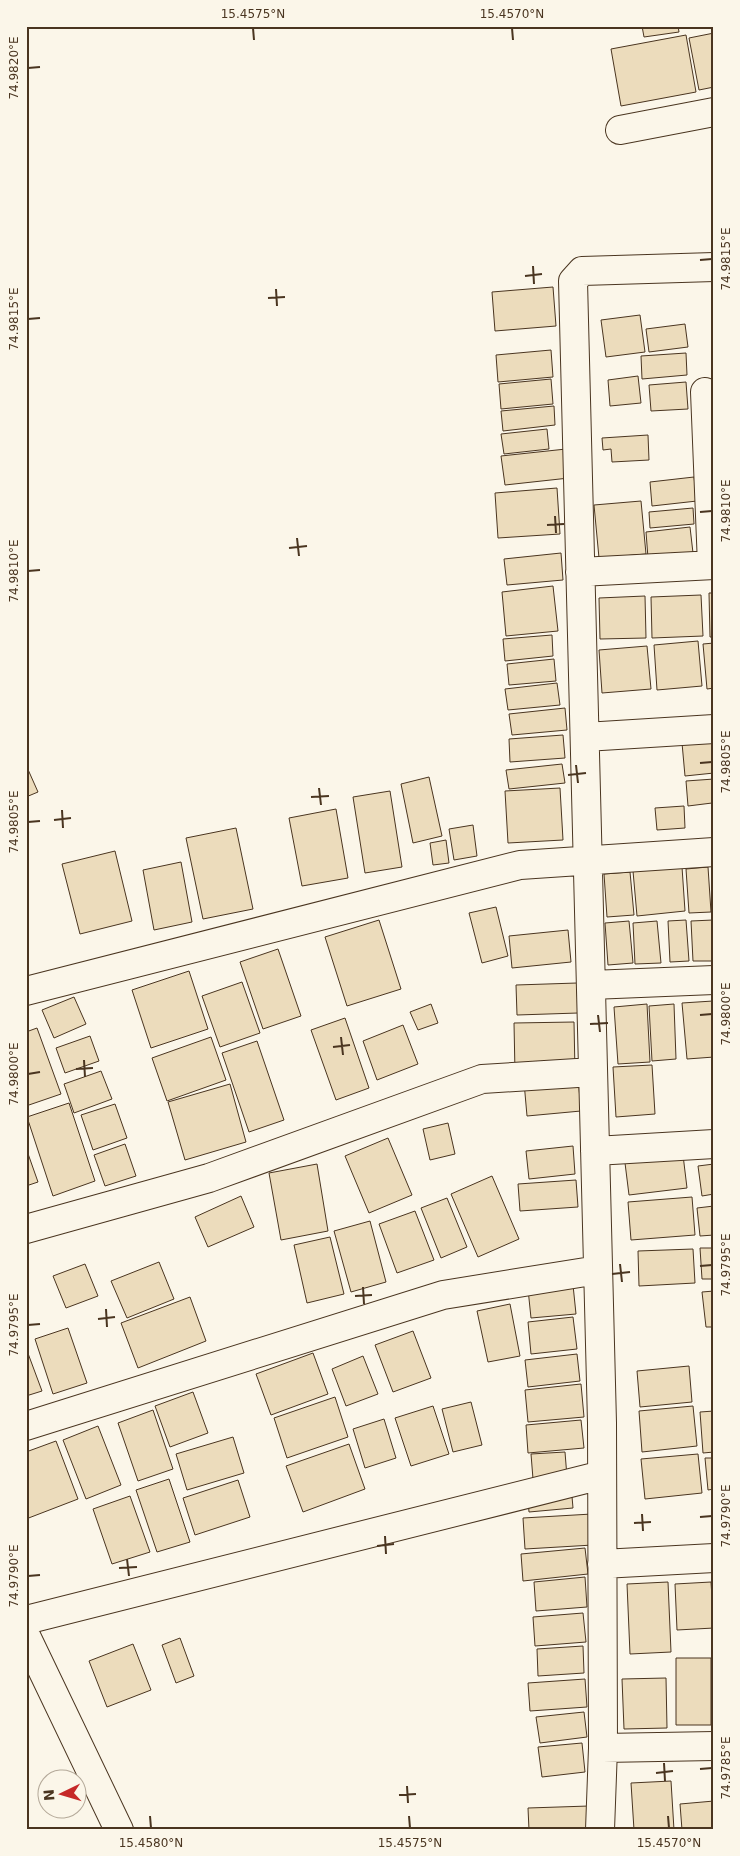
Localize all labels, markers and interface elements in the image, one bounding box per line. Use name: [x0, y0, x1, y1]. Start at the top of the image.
text: 15.4575°N: [221, 7, 285, 21]
text: 15.4570°N: [480, 7, 544, 21]
text: 74.9820°E: [7, 36, 21, 100]
text: 74.9815°E: [719, 227, 733, 291]
text: 74.9815°E: [7, 287, 21, 351]
text: 74.9810°E: [719, 479, 733, 543]
text: 74.9810°E: [7, 539, 21, 603]
text: 74.9805°E: [719, 730, 733, 794]
text: 74.9805°E: [7, 790, 21, 854]
text: 74.9800°E: [719, 982, 733, 1046]
text: 74.9800°E: [7, 1042, 21, 1106]
text: 74.9795°E: [719, 1233, 733, 1297]
text: 74.9795°E: [7, 1293, 21, 1357]
text: 74.9790°E: [719, 1484, 733, 1548]
text: 74.9790°E: [7, 1544, 21, 1608]
text: 74.9785°E: [719, 1736, 733, 1800]
north arrow: [38, 1768, 88, 1818]
text: N: [41, 1789, 58, 1802]
text: 15.4580°N: [119, 1836, 183, 1850]
text: 15.4575°N: [378, 1836, 442, 1850]
text: 15.4570°N: [637, 1836, 701, 1850]

